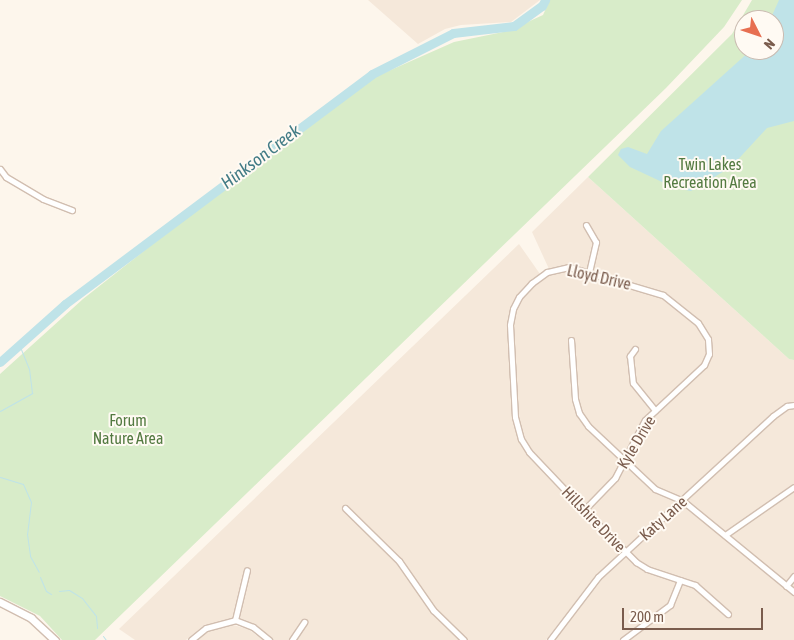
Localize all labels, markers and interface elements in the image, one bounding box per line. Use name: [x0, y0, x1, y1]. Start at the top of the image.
north arrow: [734, 10, 784, 60]
text: N: [761, 36, 778, 53]
water label: Hinkson Creek: [217, 120, 305, 194]
park label: Twin Lakes Recreation Area: [663, 154, 757, 192]
street label: Lloyd Drive: [565, 260, 633, 294]
park label: Forum Nature Area: [93, 410, 163, 448]
street label: Kyle Drive: [613, 412, 659, 472]
street label: Hillshire Drive: [558, 482, 630, 556]
street label: Katy Lane: [635, 492, 691, 544]
scale bar: [624, 598, 765, 630]
text: 200 m: [630, 608, 664, 625]

